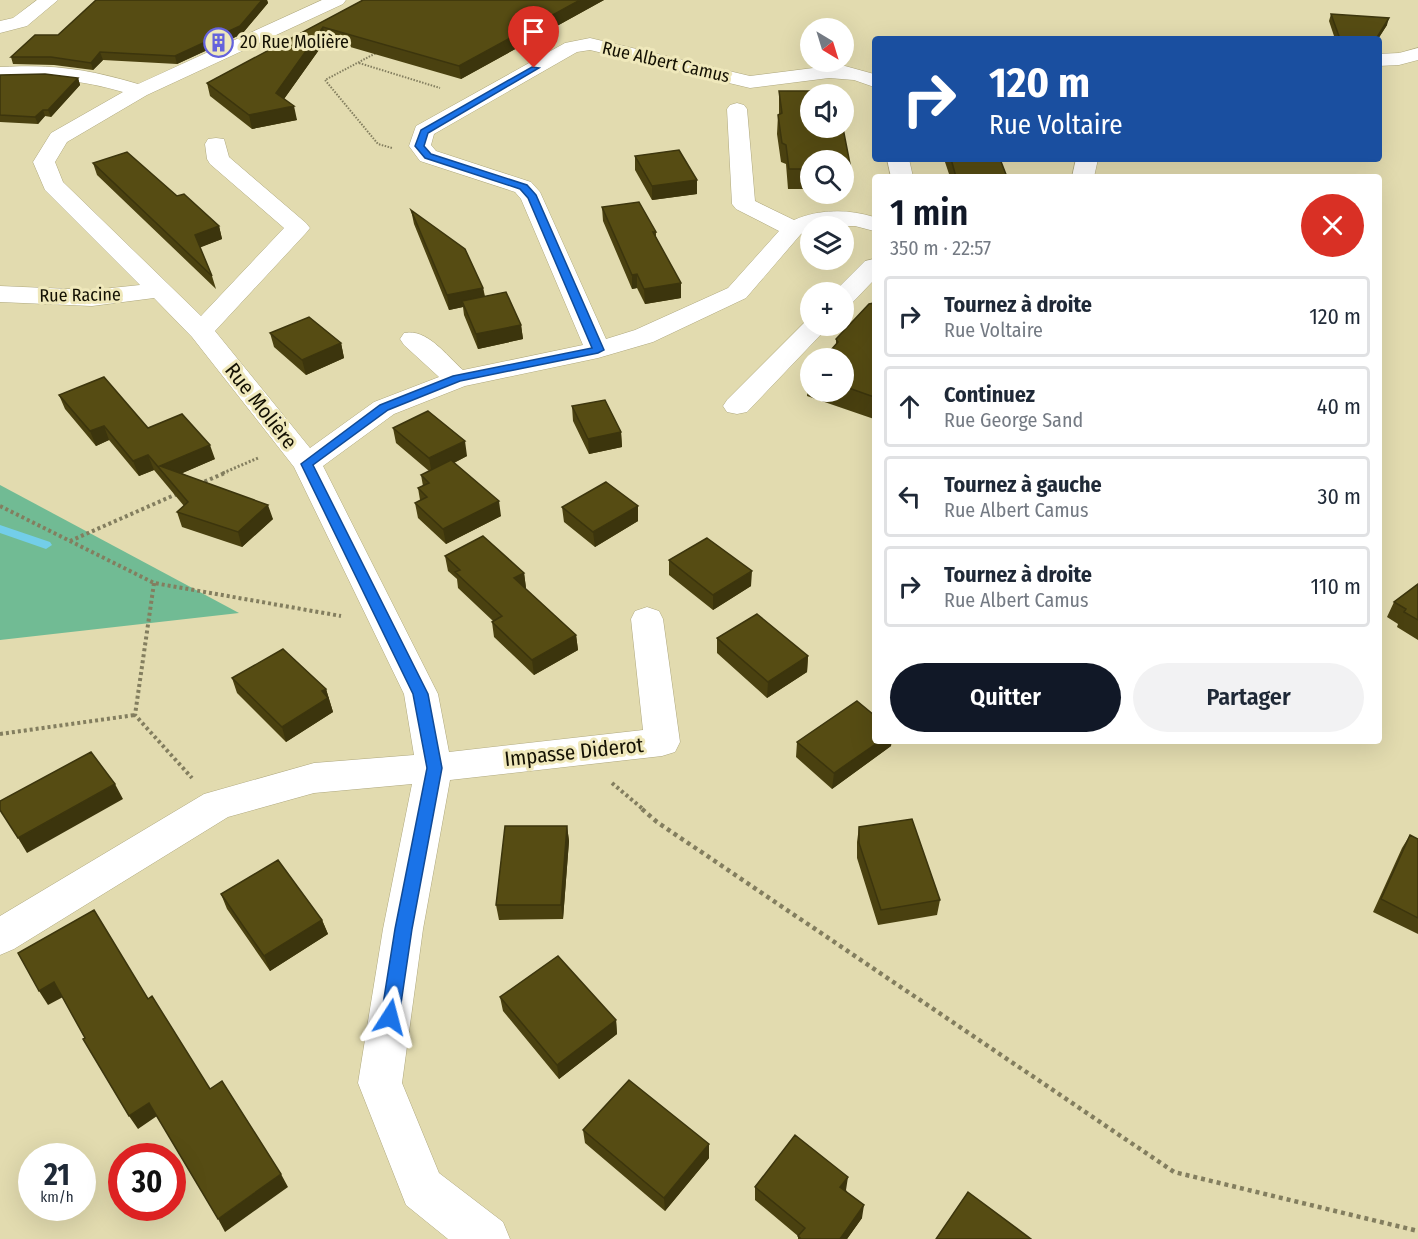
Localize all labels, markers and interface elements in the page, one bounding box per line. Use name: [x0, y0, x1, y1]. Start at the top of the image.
pin: [508, 6, 559, 68]
icon: arrive: [517, 15, 550, 48]
north arrow: [800, 18, 854, 72]
map controls: [800, 18, 854, 402]
building icon: 20 Rue Molière: [203, 26, 235, 58]
place label: 20 Rue Molière: [240, 31, 349, 53]
street label: Rue Albert Camus: [600, 37, 732, 87]
text: 120 m: [989, 58, 1090, 108]
icon: right: [890, 60, 968, 138]
button: sound: [800, 84, 854, 138]
text: Rue Voltaire: [989, 109, 1123, 141]
button: search: [800, 150, 854, 204]
text: 1 min: [890, 191, 968, 235]
button: close: [1301, 194, 1364, 257]
button: layers: [800, 216, 854, 270]
text: 350 m · 22:57: [890, 236, 991, 260]
button: +: [800, 282, 854, 336]
street label: Rue Racine: [39, 283, 121, 307]
text: Tournez à droite: [944, 291, 1092, 318]
icon: right: [893, 300, 926, 333]
text: 120 m: [1309, 303, 1361, 330]
text: Rue Voltaire: [944, 318, 1043, 342]
button: −: [800, 348, 854, 402]
street label: Rue Molière: [219, 358, 303, 454]
text: Continuez: [944, 381, 1035, 408]
icon: ahead: [893, 390, 926, 423]
text: 40 m: [1317, 393, 1361, 420]
text: Rue George Sand: [944, 408, 1083, 432]
text: Tournez à gauche: [944, 471, 1102, 498]
icon: left: [893, 480, 926, 513]
text: 30 m: [1318, 483, 1361, 510]
text: Rue Albert Camus: [944, 498, 1089, 522]
text: Tournez à droite: [944, 561, 1092, 588]
icon: right: [893, 570, 926, 603]
text: 110 m: [1311, 573, 1361, 600]
text: Rue Albert Camus: [944, 588, 1089, 612]
button: Quitter: [890, 663, 1121, 732]
button: Partager: [1133, 663, 1364, 732]
street label: Impasse Diderot: [503, 732, 645, 772]
position arrow: [358, 985, 422, 1049]
speed limit sign: 30: [108, 1143, 186, 1221]
text: 21: [44, 1157, 70, 1193]
text: km/h: [40, 1188, 74, 1206]

